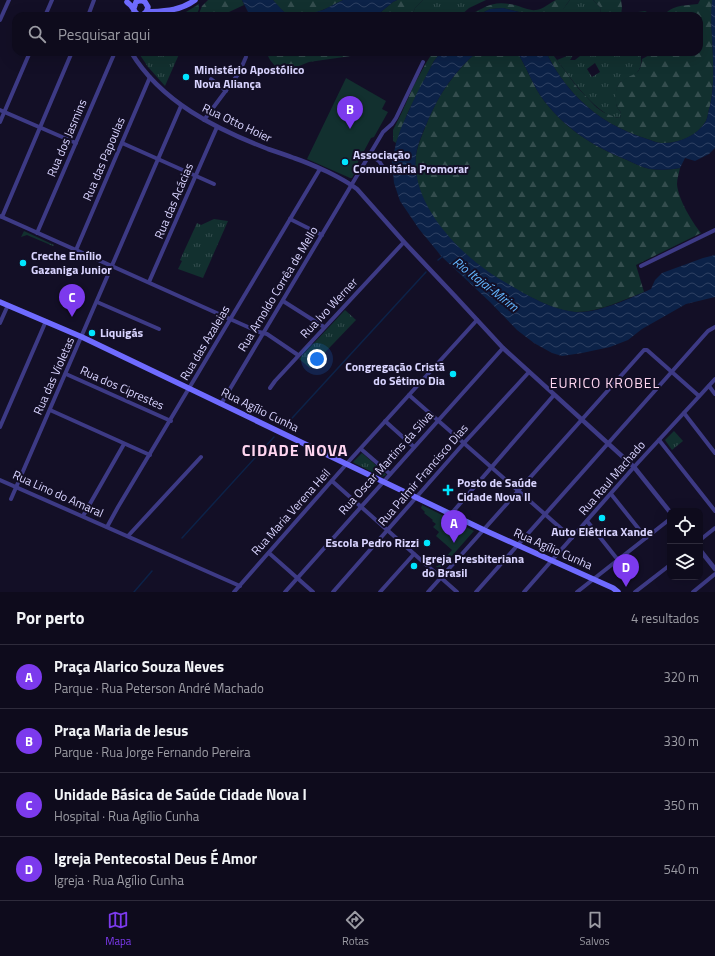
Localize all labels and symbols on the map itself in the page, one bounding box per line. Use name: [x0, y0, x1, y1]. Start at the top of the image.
place label: Ministério Apostólico Nova Aliança: [194, 60, 304, 93]
marker: Ministério Apostólico Nova Aliança: [181, 72, 191, 82]
street label: Rua dos Jasmins: [42, 95, 92, 180]
pin: B: [337, 96, 363, 129]
street label: Rua Otto Hoier: [199, 98, 275, 147]
street label: Rua das Papoulas: [77, 114, 130, 204]
place label: Associação Comunitária Promorar: [353, 145, 469, 178]
marker: Associação Comunitária Promorar: [340, 157, 350, 167]
street label: Rua das Acácias: [149, 160, 198, 242]
street label: Rua Arnoldo Corrêa de Mello: [233, 222, 323, 355]
place label: Creche Emílio Gazaniga Junior: [31, 246, 112, 279]
water label: Rio Itajaí-Mirim: [449, 252, 524, 317]
marker: Creche Emílio Gazaniga Junior: [18, 258, 28, 268]
street label: Rua Ivo Werner: [295, 273, 362, 342]
pin: C: [59, 284, 85, 317]
street label: Rua das Azaleias: [175, 301, 235, 384]
place label: Liquigás: [100, 323, 144, 342]
marker: Liquigás: [87, 328, 97, 338]
street label: Rua das Violetas: [28, 333, 79, 418]
your location: [307, 349, 327, 369]
place label: Congregação Cristã do Sétimo Dia: [345, 357, 445, 390]
street label: Rua dos Ciprestes: [77, 361, 168, 415]
marker: Congregação Cristã do Sétimo Dia: [448, 369, 458, 379]
district label: EURICO KROBEL: [550, 372, 660, 393]
street label: Rua Agílio Cunha: [218, 383, 302, 437]
street label: Rua Oscar Martins da Silva: [334, 406, 438, 519]
street label: Rua Palmir Francisco Dias: [373, 419, 473, 530]
street label: Rua Raul Machado: [574, 436, 650, 519]
district label: CIDADE NOVA: [242, 438, 348, 462]
street label: Rua Maria Verena Heil: [246, 464, 335, 559]
street label: Rua Lino do Amaral: [10, 465, 107, 522]
place label: Posto de Saúde Cidade Nova II: [457, 473, 537, 506]
marker: Posto de Saúde Cidade Nova II: [442, 484, 454, 496]
pin: A: [441, 510, 467, 543]
marker: Auto Elétrica Xande: [597, 513, 607, 523]
place label: Auto Elétrica Xande: [551, 522, 653, 541]
street label: Rua Agílio Cunha: [511, 523, 596, 574]
place label: Escola Pedro Rizzi: [325, 533, 419, 552]
marker: Escola Pedro Rizzi: [422, 538, 432, 548]
place label: Igreja Presbiteriana do Brasil: [422, 549, 524, 582]
pin: D: [613, 554, 639, 587]
marker: Igreja Presbiteriana do Brasil: [409, 561, 419, 571]

